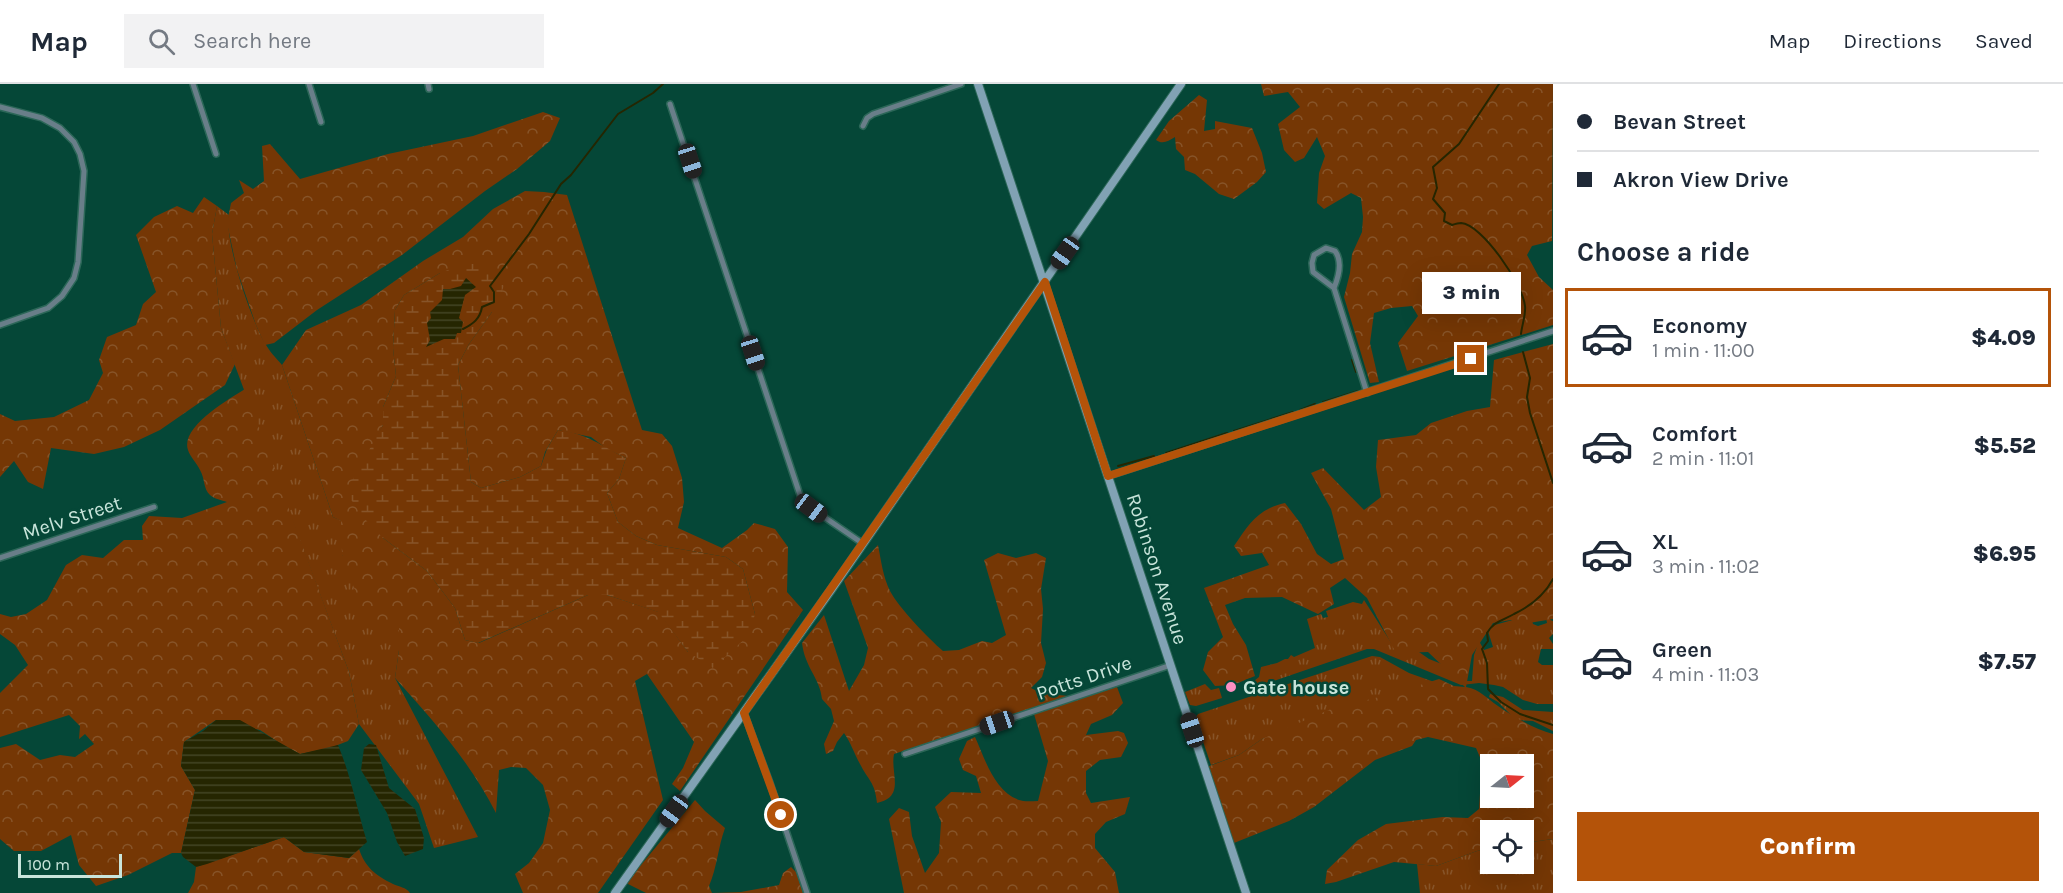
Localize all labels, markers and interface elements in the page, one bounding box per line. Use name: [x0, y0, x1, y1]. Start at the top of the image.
search box: [124, 14, 544, 68]
text: Map: [30, 25, 88, 58]
icon: search: [145, 25, 178, 58]
text: Search here: [193, 28, 311, 54]
text: Map: [1769, 29, 1810, 53]
text: Directions: [1843, 29, 1942, 53]
text: Saved: [1975, 29, 2033, 53]
text: Bevan Street: [1613, 109, 1746, 135]
car: [676, 141, 704, 181]
text: Akron View Drive: [1613, 167, 1789, 193]
car: [1047, 233, 1083, 273]
text: Choose a ride: [1577, 236, 1750, 268]
callout: 3 min: [1422, 272, 1520, 314]
text: 3 min: [1443, 281, 1500, 304]
icon: car: [1580, 311, 1634, 365]
text: Economy: [1652, 313, 1747, 339]
text: $4.09: [1971, 325, 2036, 351]
car: [739, 333, 767, 373]
text: 1 min · 11:00: [1652, 339, 1755, 362]
route end: [1457, 345, 1484, 372]
icon: car: [1580, 419, 1634, 473]
text: Comfort: [1652, 421, 1737, 447]
text: $5.52: [1974, 433, 2036, 459]
text: 2 min · 11:01: [1652, 447, 1754, 470]
car: [791, 490, 831, 526]
street label: Melv Street: [20, 491, 125, 545]
street label: Robinson Avenue: [1122, 491, 1192, 647]
icon: car: [1580, 527, 1634, 581]
text: XL: [1652, 529, 1678, 555]
text: $6.95: [1972, 541, 2036, 567]
text: 3 min · 11:02: [1652, 555, 1760, 578]
icon: car: [1580, 635, 1634, 689]
text: Green: [1652, 637, 1713, 663]
text: $7.57: [1978, 649, 2036, 675]
street label: Potts Drive: [1033, 651, 1135, 705]
text: 4 min · 11:03: [1652, 663, 1759, 686]
place label: Gate house: [1243, 676, 1349, 699]
marker: Gate house: [1224, 680, 1238, 694]
car: [977, 709, 1017, 737]
car: [1178, 710, 1206, 750]
north arrow: [1480, 754, 1534, 808]
map controls: [1480, 754, 1534, 874]
car: [656, 791, 692, 831]
route start: [767, 801, 794, 828]
button: Confirm: [1577, 812, 2039, 881]
button: locate: [1480, 820, 1534, 874]
scale bar: [18, 851, 122, 878]
text: 100 m: [27, 855, 70, 874]

